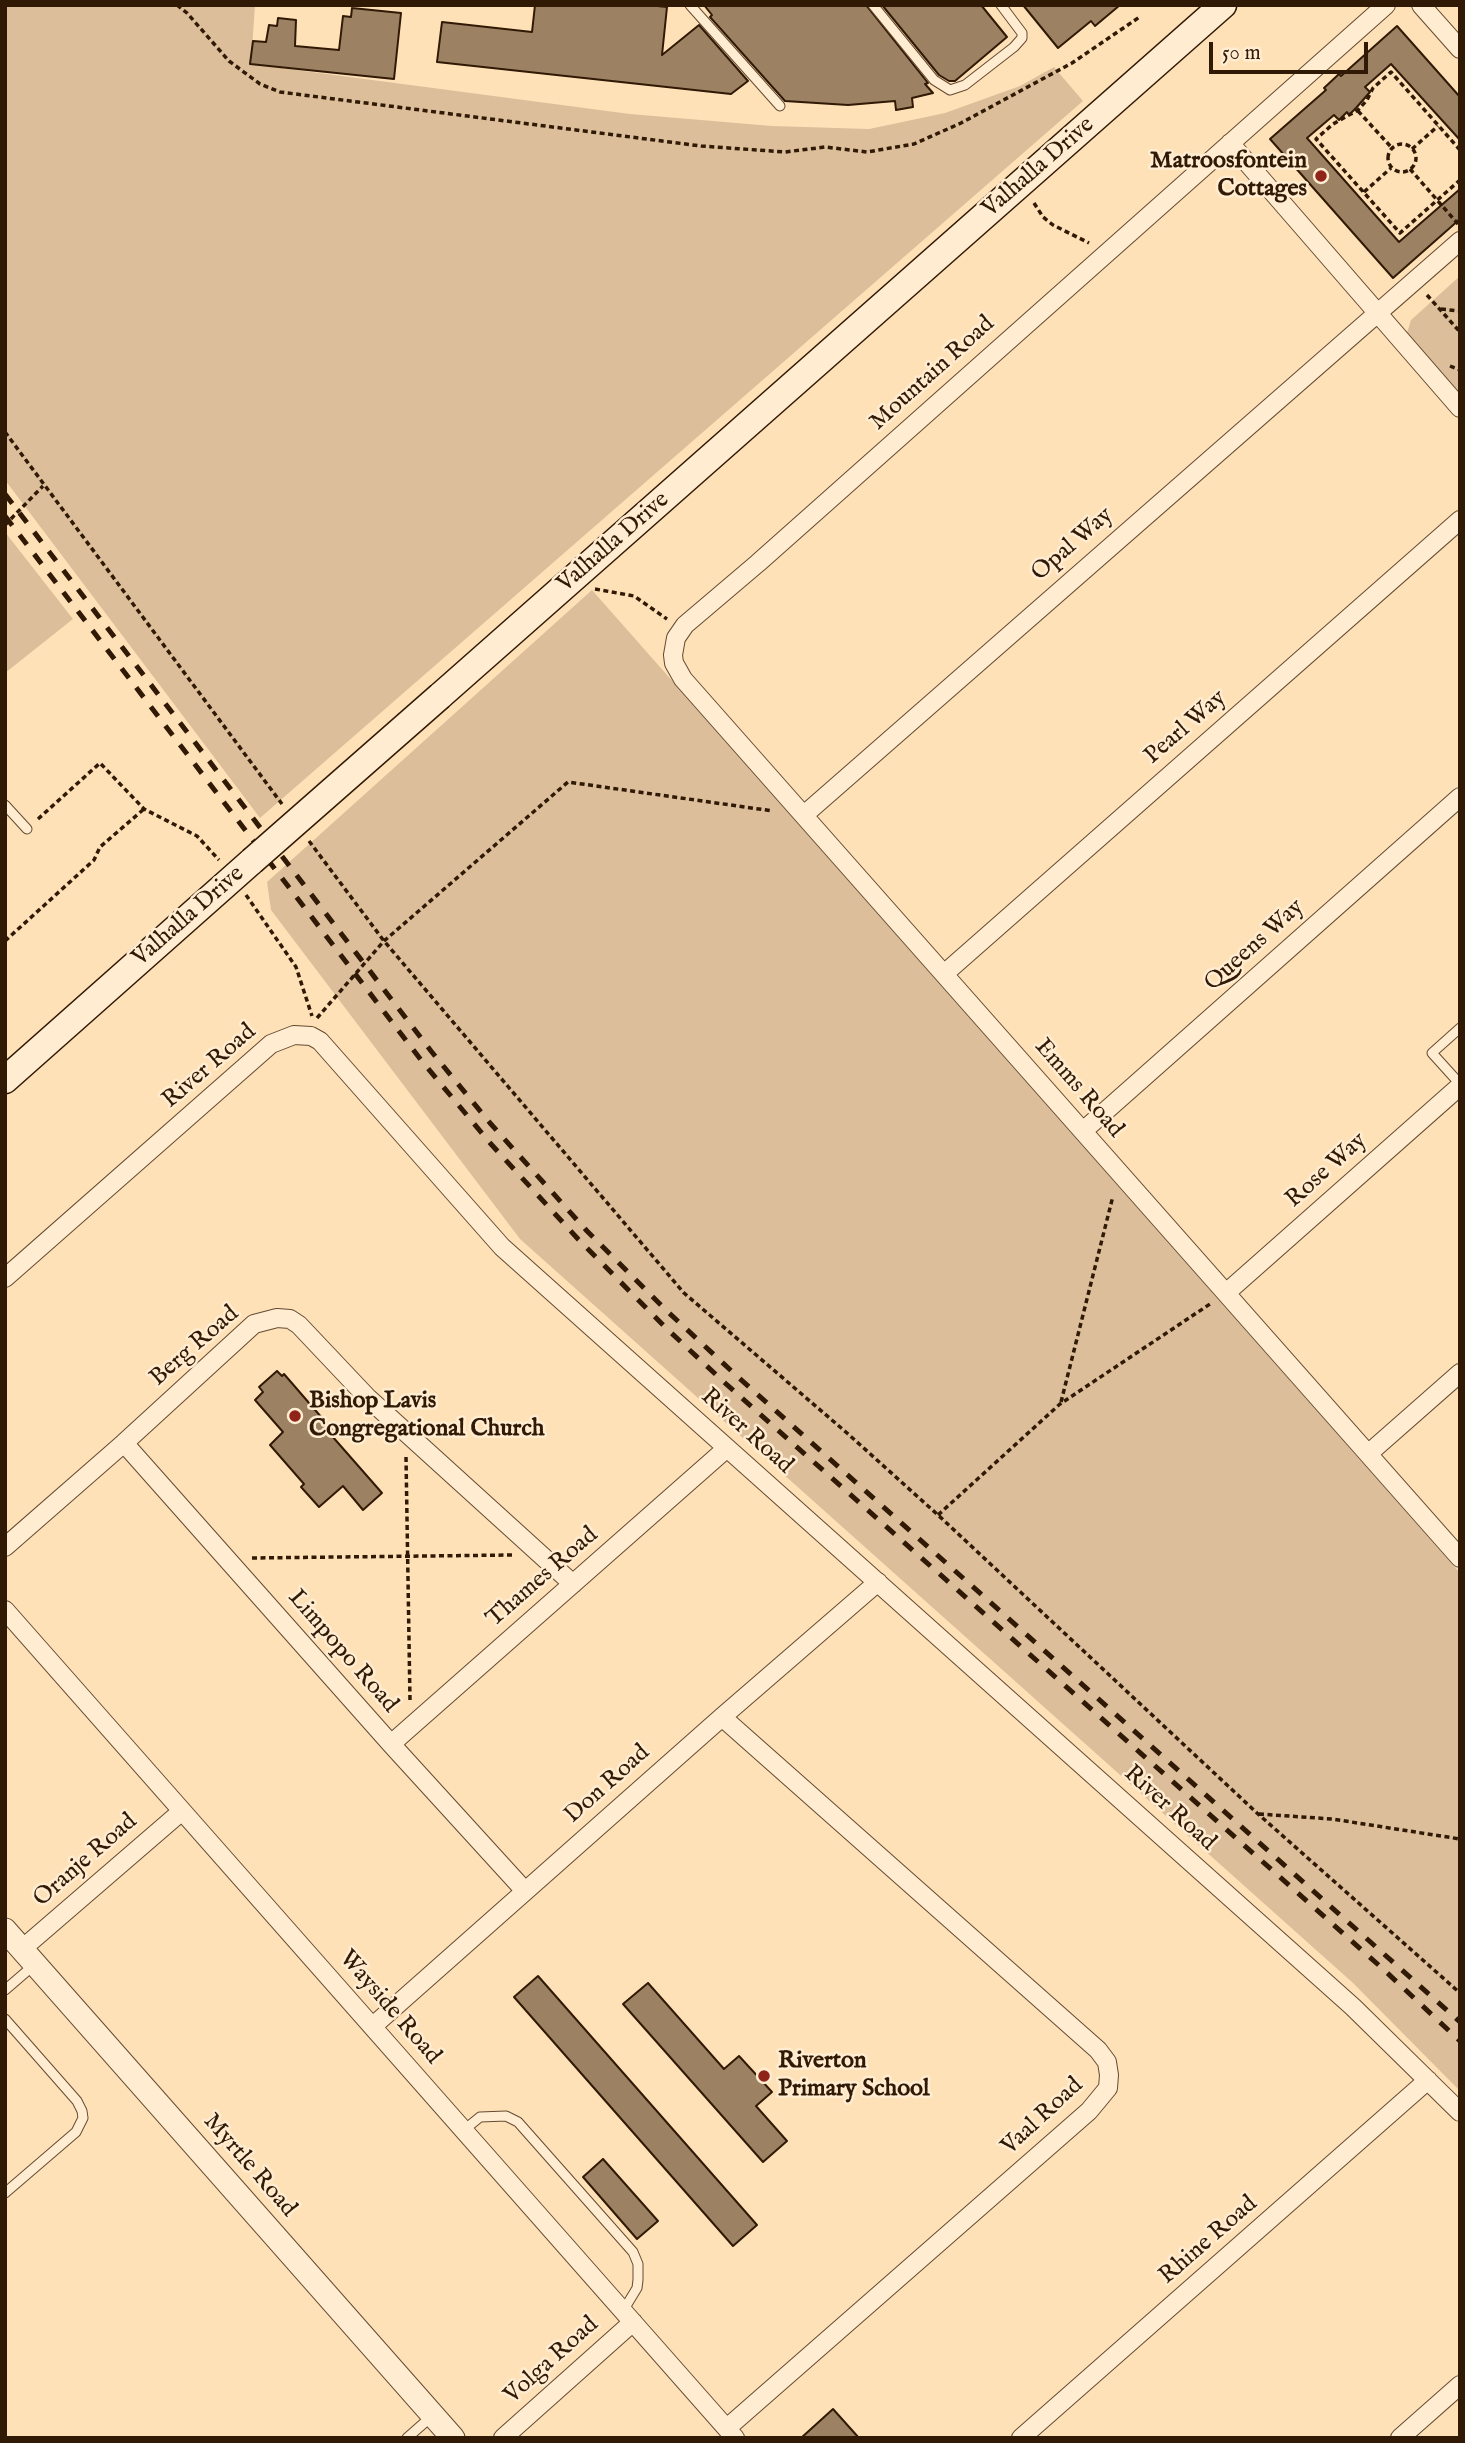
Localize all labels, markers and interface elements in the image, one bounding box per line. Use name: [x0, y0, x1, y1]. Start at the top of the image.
scale bar: [1213, 28, 1372, 72]
text: 50 m: [1222, 40, 1261, 67]
street label: Valhalla Drive: [977, 112, 1101, 224]
place label: Matroosfontein Cottages: [1150, 148, 1307, 204]
marker: Matroosfontein Cottages: [1313, 168, 1329, 184]
street label: Mountain Road: [865, 311, 1001, 437]
street label: Valhalla Drive: [552, 487, 676, 599]
street label: Opal Way: [1026, 502, 1120, 588]
street label: Pearl Way: [1139, 685, 1233, 771]
street label: Valhalla Drive: [127, 861, 251, 973]
street label: Queens Way: [1199, 894, 1311, 998]
street label: River Road: [157, 1019, 263, 1115]
street label: Emms Road: [1027, 1034, 1129, 1144]
street label: Rose Way: [1281, 1127, 1373, 1215]
street label: Berg Road: [145, 1301, 245, 1393]
street label: River Road: [694, 1383, 798, 1481]
place label: Bishop Lavis Congregational Church: [309, 1388, 544, 1444]
marker: Bishop Lavis Congregational Church: [287, 1408, 303, 1424]
street label: Thames Road: [481, 1522, 605, 1634]
street label: Limpopo Road: [281, 1585, 403, 1719]
street label: Don Road: [560, 1739, 656, 1831]
street label: River Road: [1117, 1760, 1221, 1858]
street label: Oranje Road: [28, 1808, 144, 1914]
street label: Wayside Road: [332, 1945, 446, 2071]
place label: Riverton Primary School: [778, 2048, 930, 2104]
marker: Riverton Primary School: [756, 2068, 772, 2084]
street label: Vaal Road: [996, 2072, 1090, 2162]
street label: Myrtle Road: [196, 2108, 302, 2224]
street label: Rhine Road: [1154, 2191, 1264, 2291]
street label: Volga Road: [499, 2311, 605, 2411]

